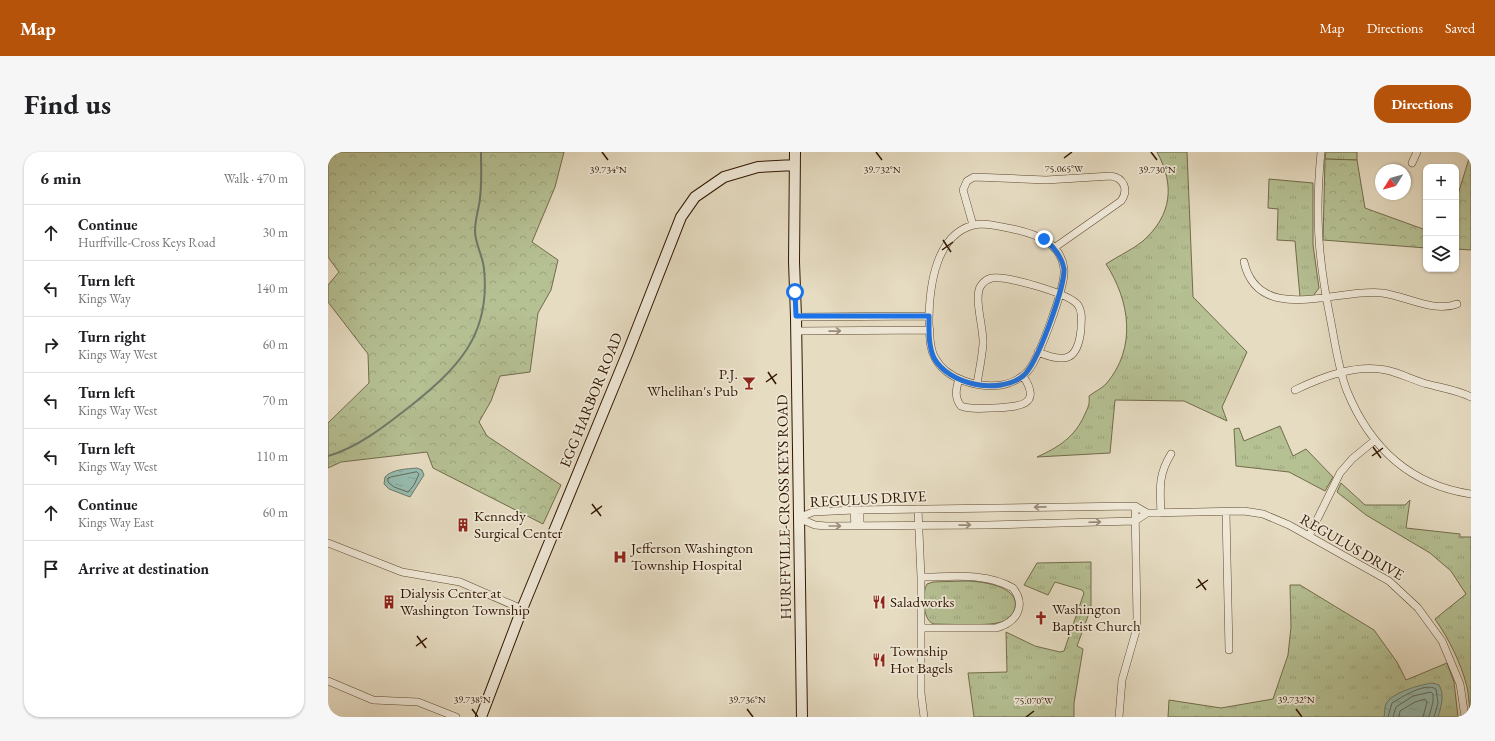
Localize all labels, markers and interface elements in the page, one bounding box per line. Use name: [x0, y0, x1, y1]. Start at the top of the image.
text: Map: [20, 16, 56, 41]
text: Map: [1319, 19, 1345, 37]
text: Directions: [1367, 19, 1423, 37]
text: Saved: [1445, 19, 1475, 37]
button: Directions: [1374, 85, 1471, 123]
text: Find us: [24, 86, 111, 122]
text: 75.065°W: [1045, 162, 1084, 175]
text: 39.734°N: [589, 163, 627, 176]
text: 39.732°N: [863, 163, 901, 176]
text: 39.730°N: [1138, 163, 1176, 176]
north arrow: [1375, 164, 1411, 200]
map controls: [1423, 164, 1459, 272]
button: +: [1423, 164, 1459, 200]
text: 6 min: [40, 167, 81, 189]
text: Walk · 470 m: [224, 170, 288, 187]
button: −: [1423, 200, 1459, 236]
text: Continue: [78, 215, 138, 234]
icon: ahead: [40, 222, 62, 244]
text: 30 m: [263, 224, 288, 241]
route end: [1035, 230, 1053, 248]
text: Hurffville-Cross Keys Road: [78, 234, 216, 251]
button: layers: [1423, 236, 1459, 272]
text: Turn left: [78, 271, 135, 290]
icon: left: [40, 278, 62, 300]
text: 140 m: [257, 280, 288, 297]
route start: [786, 283, 804, 301]
text: Kings Way: [78, 290, 131, 307]
text: Turn right: [78, 327, 146, 346]
one-way arrow: [828, 327, 841, 335]
street label: EGG HARBOR ROAD: [555, 330, 626, 470]
icon: right: [40, 334, 62, 356]
text: 60 m: [263, 336, 288, 353]
text: Kings Way West: [78, 346, 157, 363]
place label: P.J. Whelihan's Pub: [647, 364, 738, 400]
bar icon: P.J. Whelihan's Pub: [741, 375, 757, 391]
text: Turn left: [78, 383, 135, 402]
icon: left: [40, 390, 62, 412]
text: 70 m: [263, 392, 288, 409]
street label: HURFFVILLE-CROSS KEYS ROAD: [772, 394, 795, 620]
text: Kings Way West: [78, 402, 157, 419]
text: Turn left: [78, 439, 135, 458]
icon: left: [40, 446, 62, 468]
text: 110 m: [257, 448, 288, 465]
text: Kings Way West: [78, 458, 157, 475]
street label: REGULUS DRIVE: [809, 486, 927, 511]
text: Continue: [78, 495, 138, 514]
icon: ahead: [40, 502, 62, 524]
one-way arrow: [1034, 503, 1047, 511]
text: 60 m: [263, 504, 288, 521]
place label: Kennedy Surgical Center: [474, 506, 563, 542]
street label: REGULUS DRIVE: [1297, 509, 1408, 584]
text: Kings Way East: [78, 514, 154, 531]
building icon: Kennedy Surgical Center: [455, 517, 471, 533]
one-way arrow: [1088, 518, 1101, 526]
one-way arrow: [958, 521, 971, 529]
one-way arrow: [828, 522, 841, 530]
place label: Jefferson Washington Township Hospital: [629, 538, 753, 574]
hospital icon: Jefferson Washington Township Hospital: [612, 549, 628, 565]
icon: arrive: [40, 558, 62, 580]
text: Arrive at destination: [78, 559, 209, 578]
place label: Dialysis Center at Washington Township: [400, 583, 530, 619]
place label: Saladworks: [890, 592, 955, 611]
building icon: Dialysis Center at Washington Township: [381, 594, 397, 610]
restaurant icon: Saladworks: [871, 594, 887, 610]
place label: Washington Baptist Church: [1052, 599, 1141, 635]
church icon: Washington Baptist Church: [1033, 610, 1049, 626]
place label: Township Hot Bagels: [890, 641, 953, 677]
restaurant icon: Township Hot Bagels: [871, 652, 887, 668]
text: 39.738°N: [453, 693, 491, 706]
text: 39.736°N: [728, 693, 766, 706]
text: 39.732°N: [1277, 693, 1315, 706]
text: 75.070°W: [1015, 694, 1054, 707]

